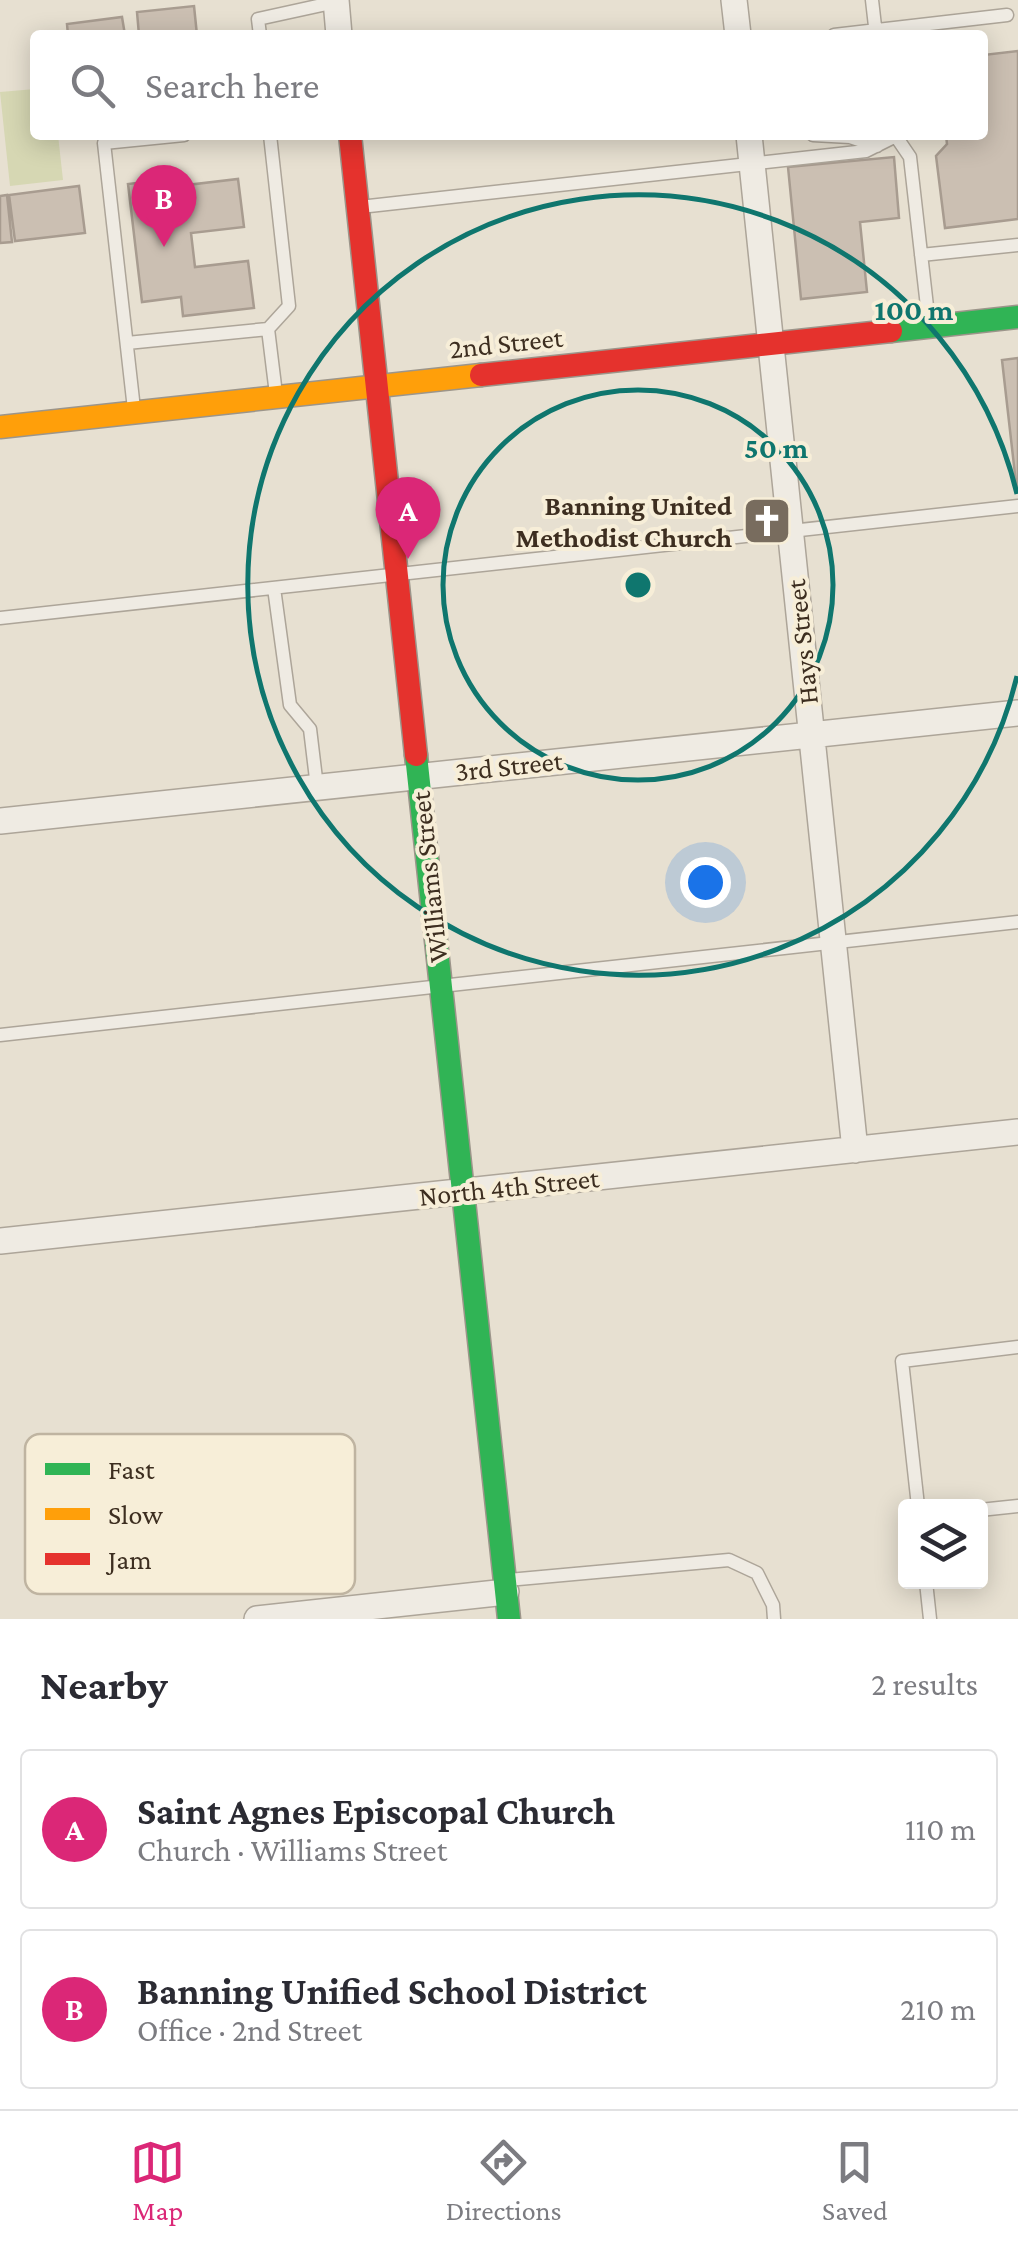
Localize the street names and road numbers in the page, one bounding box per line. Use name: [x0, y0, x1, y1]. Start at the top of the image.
street label: 2nd Street: [448, 322, 565, 364]
street label: Hays Street: [780, 577, 824, 706]
street label: 3rd Street: [454, 745, 565, 787]
street label: Williams Street: [405, 789, 453, 964]
street label: North 4th Street: [417, 1162, 601, 1212]

